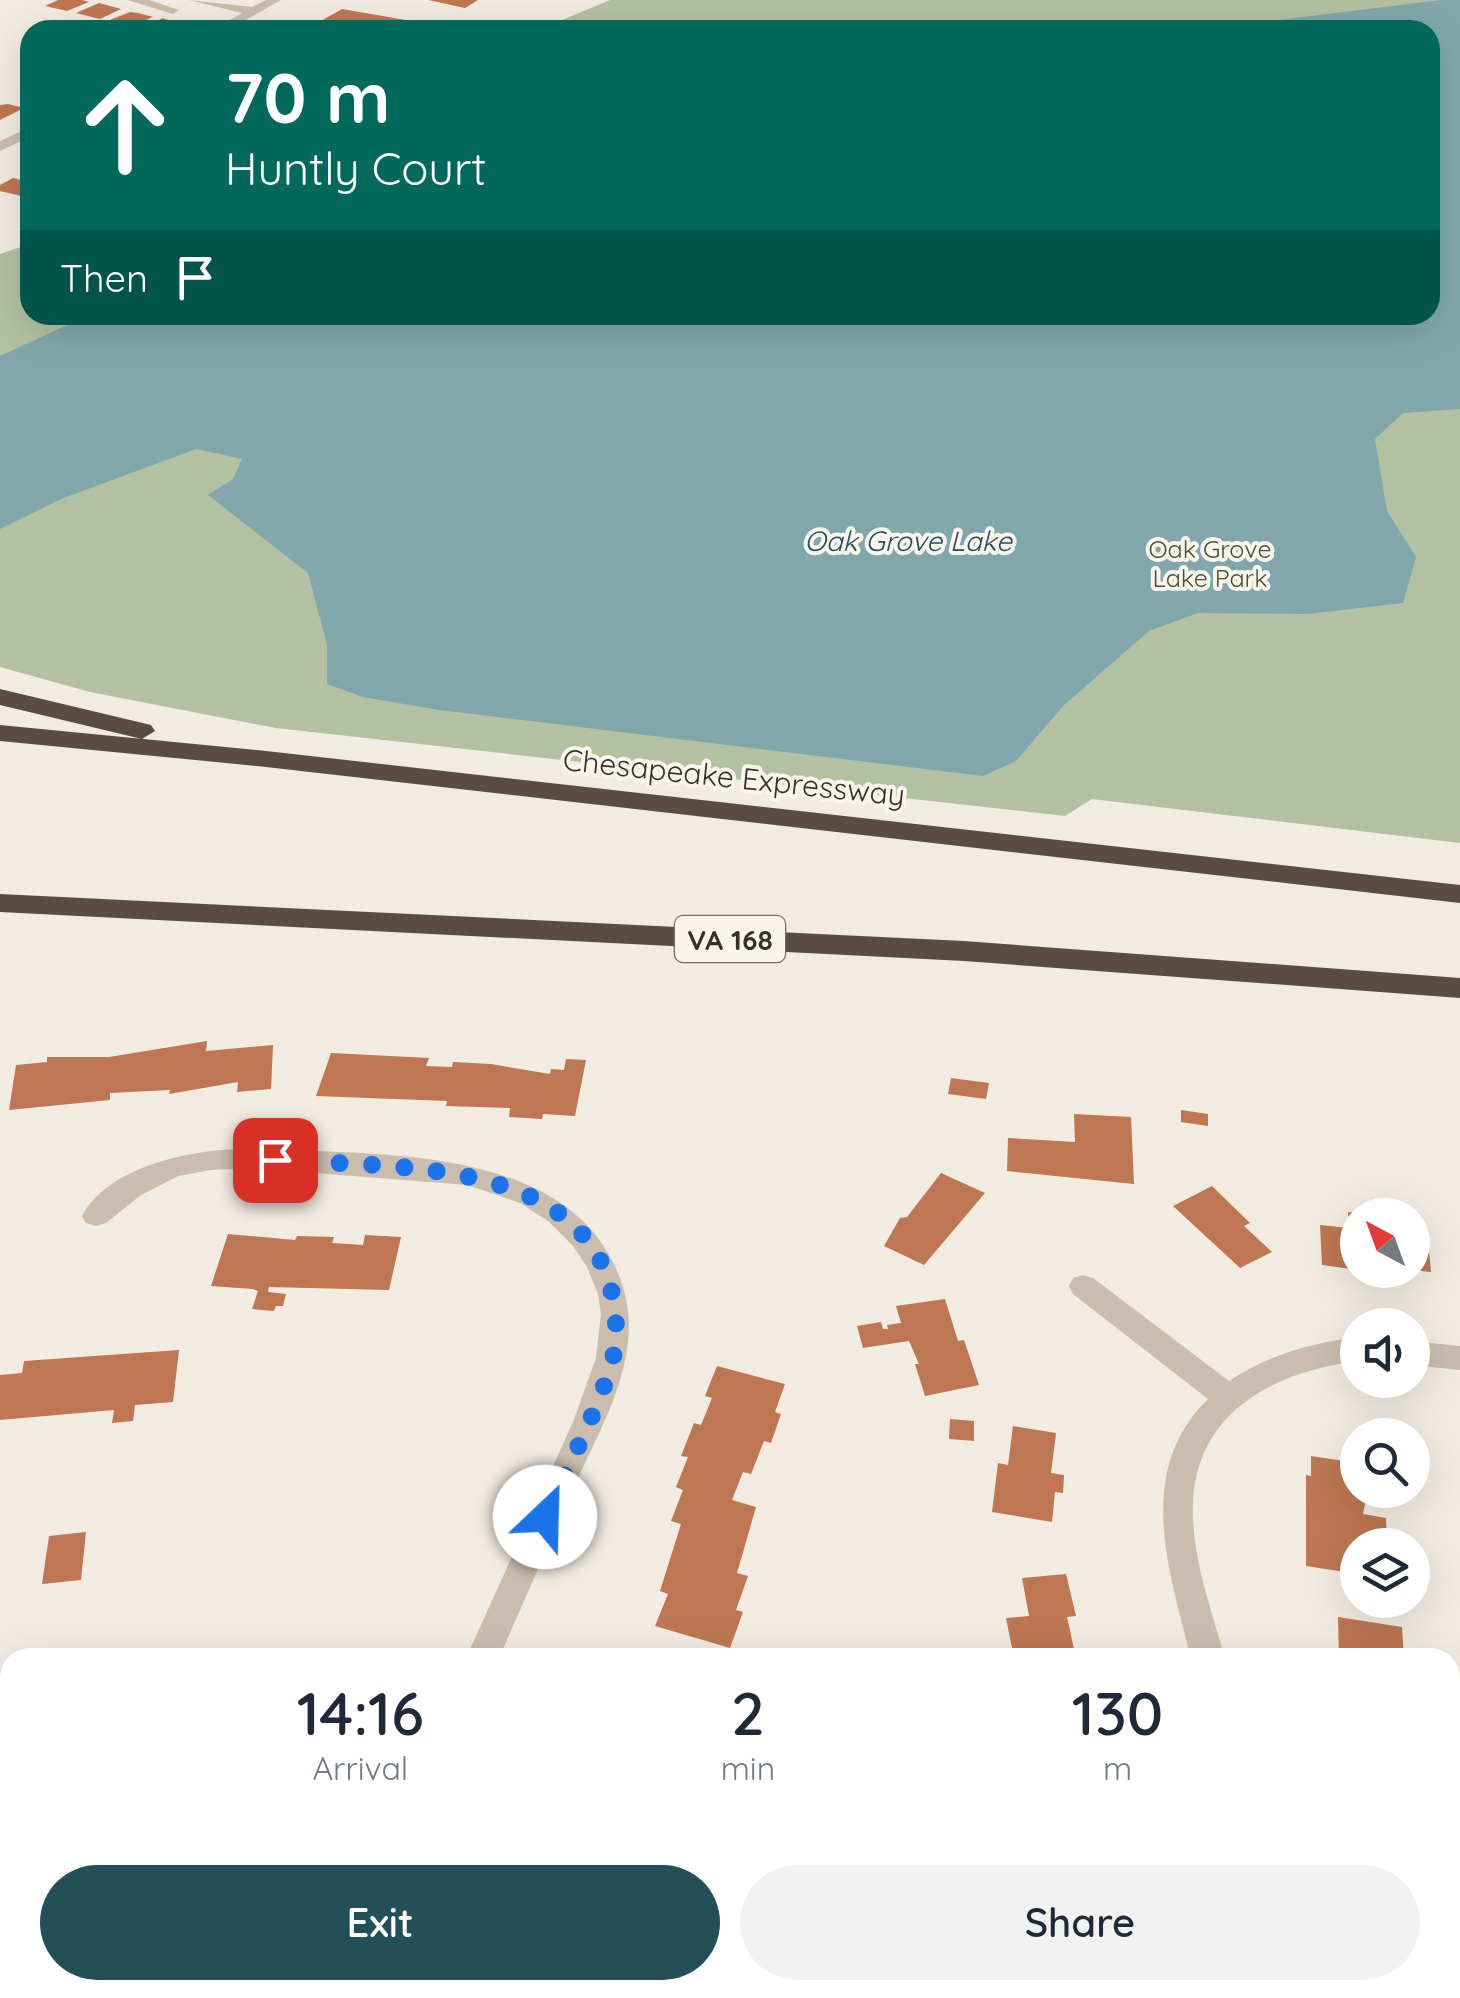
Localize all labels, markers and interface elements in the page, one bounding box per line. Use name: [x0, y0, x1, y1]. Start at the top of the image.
text: 70 m: [225, 53, 391, 141]
icon: ahead: [60, 60, 190, 190]
text: Huntly Court: [225, 140, 487, 196]
icon: arrive: [168, 250, 223, 305]
text: Then: [60, 254, 148, 302]
water label: Oak Grove Lake: [804, 523, 1013, 558]
park label: Oak Grove Lake Park: [1148, 533, 1272, 593]
street label: Chesapeake Expressway: [561, 740, 907, 814]
road number: VA 168: [675, 916, 785, 962]
pin: [233, 1118, 318, 1203]
icon: arrive: [248, 1133, 303, 1188]
north arrow: [1340, 1198, 1430, 1288]
map controls: [1340, 1198, 1430, 1618]
button: sound: [1340, 1308, 1430, 1398]
button: search: [1340, 1418, 1430, 1508]
position arrow: [493, 1465, 597, 1569]
button: layers: [1340, 1528, 1430, 1618]
text: 14:16: [297, 1675, 424, 1750]
text: 2: [731, 1675, 765, 1750]
text: 130: [1072, 1675, 1163, 1750]
text: Arrival: [312, 1748, 408, 1788]
text: min: [721, 1748, 775, 1788]
text: m: [1103, 1748, 1132, 1788]
button: Exit: [40, 1865, 720, 1980]
button: Share: [740, 1865, 1420, 1980]

